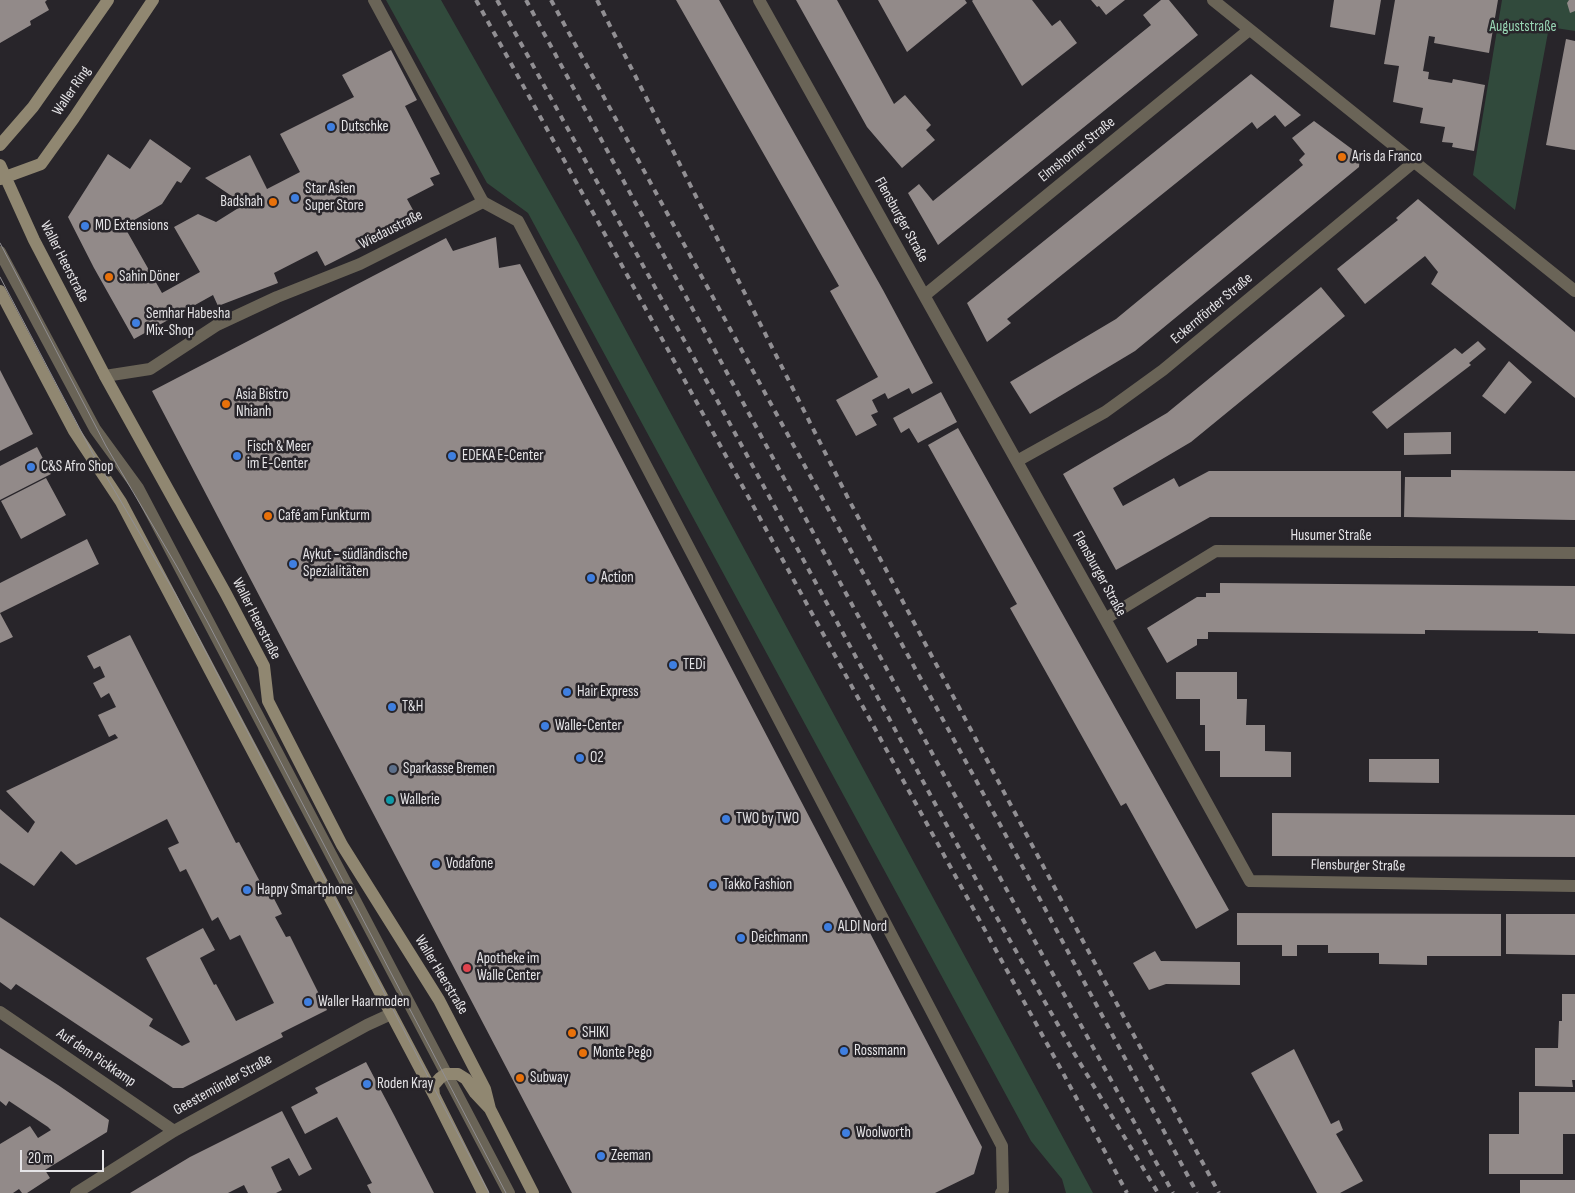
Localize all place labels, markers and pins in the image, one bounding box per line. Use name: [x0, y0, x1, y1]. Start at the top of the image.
place label: Dutschke: [341, 118, 388, 136]
marker: Dutschke: [325, 121, 337, 133]
place label: Aris da Franco: [1352, 148, 1422, 166]
marker: Aris da Franco: [1336, 151, 1348, 163]
place label: Star Asien Super Store: [305, 180, 364, 215]
marker: Star Asien Super Store: [289, 192, 301, 204]
place label: Badshah: [220, 193, 263, 211]
marker: Badshah: [267, 196, 279, 208]
place label: MD Extensions: [95, 217, 169, 235]
marker: MD Extensions: [79, 220, 91, 232]
place label: Sahin Döner: [119, 268, 180, 286]
marker: Sahin Döner: [103, 271, 115, 283]
place label: Semhar Habesha Mix-Shop: [146, 305, 230, 340]
marker: Semhar Habesha Mix-Shop: [130, 317, 142, 329]
place label: Asia Bistro Nhianh: [236, 386, 289, 421]
marker: Asia Bistro Nhianh: [220, 398, 232, 410]
place label: Fisch & Meer im E-Center: [247, 438, 311, 473]
place label: EDEKA E-Center: [462, 447, 544, 465]
marker: Fisch & Meer im E-Center: [231, 450, 243, 462]
marker: EDEKA E-Center: [446, 450, 458, 462]
place label: C&S Afro Shop: [41, 458, 113, 476]
marker: C&S Afro Shop: [25, 461, 37, 473]
place label: Café am Funkturm: [278, 507, 370, 525]
marker: Café am Funkturm: [262, 510, 274, 522]
place label: Aykut - südländische Spezialitäten: [303, 546, 408, 581]
marker: Aykut - südländische Spezialitäten: [287, 558, 299, 570]
place label: Action: [601, 569, 634, 587]
marker: Action: [585, 572, 597, 584]
place label: TEDi: [683, 656, 705, 674]
marker: TEDi: [667, 659, 679, 671]
place label: Hair Express: [577, 683, 639, 701]
marker: Hair Express: [561, 686, 573, 698]
place label: T&H: [402, 698, 423, 716]
marker: T&H: [386, 701, 398, 713]
place label: Walle-Center: [555, 717, 622, 735]
marker: Walle-Center: [539, 720, 551, 732]
place label: O2: [590, 749, 604, 767]
marker: O2: [574, 752, 586, 764]
place label: Sparkasse Bremen: [403, 760, 495, 778]
marker: Sparkasse Bremen: [387, 763, 399, 775]
place label: Wallerie: [400, 791, 440, 809]
marker: Wallerie: [384, 794, 396, 806]
place label: TWO by TWO: [736, 810, 799, 828]
marker: TWO by TWO: [720, 813, 732, 825]
place label: Vodafone: [446, 855, 493, 873]
marker: Vodafone: [430, 858, 442, 870]
place label: Takko Fashion: [723, 876, 792, 894]
marker: Takko Fashion: [707, 879, 719, 891]
place label: Happy Smartphone: [257, 881, 353, 899]
marker: Happy Smartphone: [241, 884, 253, 896]
place label: ALDI Nord: [838, 918, 887, 936]
marker: ALDI Nord: [822, 921, 834, 933]
place label: Deichmann: [751, 929, 808, 947]
marker: Deichmann: [735, 932, 747, 944]
place label: Apotheke im Walle Center: [477, 950, 541, 985]
marker: Apotheke im Walle Center: [461, 962, 473, 974]
place label: Waller Haarmoden: [318, 993, 409, 1011]
marker: Waller Haarmoden: [302, 996, 314, 1008]
place label: SHIKI: [582, 1024, 609, 1042]
marker: SHIKI: [566, 1027, 578, 1039]
place label: Rossmann: [854, 1042, 906, 1060]
place label: Monte Pego: [593, 1044, 652, 1062]
marker: Rossmann: [838, 1045, 850, 1057]
marker: Monte Pego: [577, 1047, 589, 1059]
place label: Subway: [530, 1069, 569, 1087]
marker: Subway: [514, 1072, 526, 1084]
place label: Roden Kray: [377, 1075, 433, 1093]
marker: Roden Kray: [361, 1078, 373, 1090]
place label: Woolworth: [856, 1124, 911, 1142]
marker: Woolworth: [840, 1127, 852, 1139]
place label: Zeeman: [611, 1147, 651, 1165]
marker: Zeeman: [595, 1150, 607, 1162]

